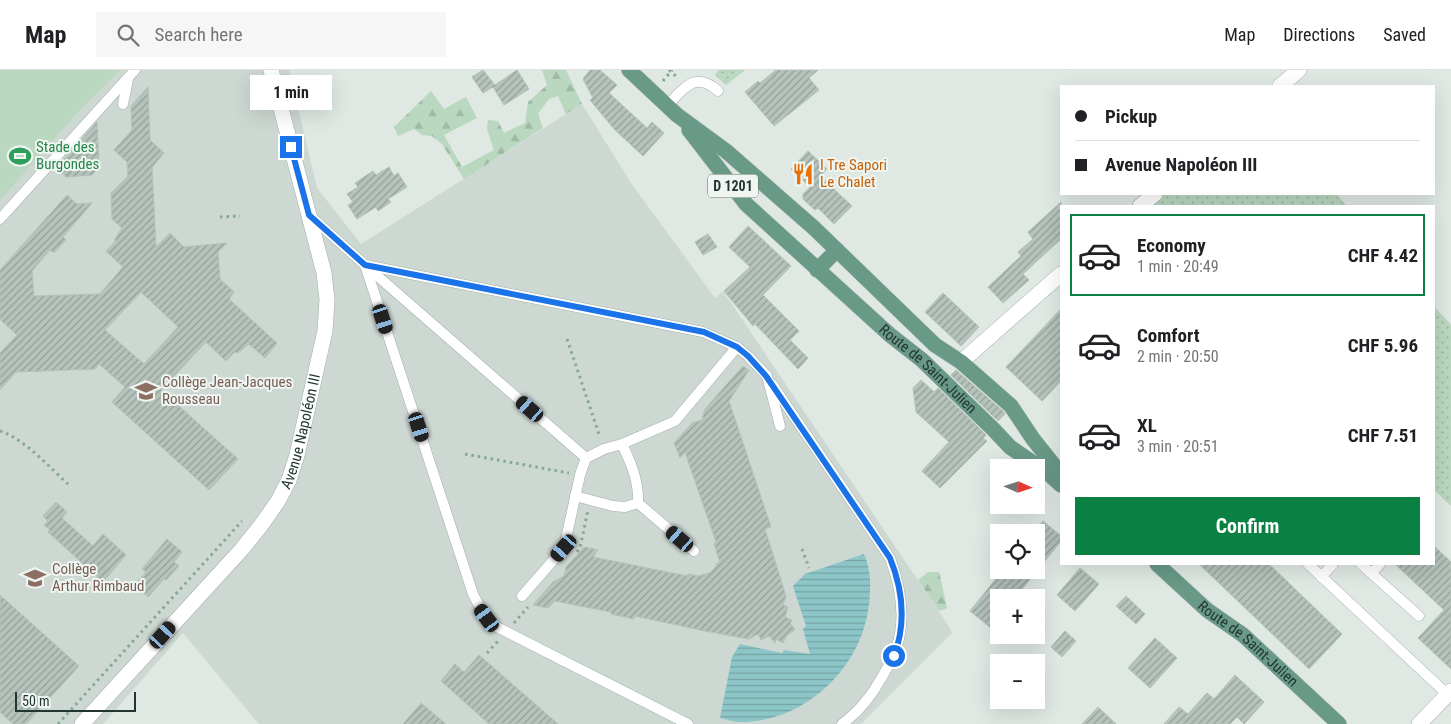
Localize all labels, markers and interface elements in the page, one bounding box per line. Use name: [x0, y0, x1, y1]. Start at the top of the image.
search box: [96, 12, 446, 57]
text: Map: [25, 21, 66, 49]
icon: search: [114, 21, 142, 49]
text: Search here: [154, 23, 243, 46]
text: Map: [1224, 24, 1255, 45]
text: Directions: [1283, 24, 1355, 45]
text: Saved: [1383, 24, 1426, 45]
callout: 1 min: [250, 75, 332, 110]
text: 1 min: [273, 83, 309, 102]
text: Pickup: [1105, 105, 1157, 128]
route end: [280, 136, 302, 158]
place label: Stade des Burgondes: [36, 138, 100, 173]
sports icon: Stade des Burgondes: [7, 143, 33, 169]
text: Avenue Napoléon III: [1105, 153, 1257, 176]
place label: I Tre Sapori Le Chalet: [820, 156, 887, 191]
restaurant icon: I Tre Sapori Le Chalet: [790, 161, 816, 187]
road number: D 1201: [708, 174, 758, 198]
icon: car: [1077, 233, 1122, 278]
text: Economy: [1137, 234, 1206, 257]
text: CHF 4.42: [1348, 244, 1418, 267]
text: 1 min · 20:49: [1137, 257, 1219, 276]
car: [371, 302, 394, 336]
street label: Route de Saint-Julien: [875, 320, 981, 417]
icon: car: [1077, 323, 1122, 368]
text: Comfort: [1137, 324, 1200, 347]
text: CHF 5.96: [1348, 334, 1418, 357]
text: 2 min · 20:50: [1137, 347, 1219, 366]
street label: Avenue Napoléon III: [277, 372, 324, 492]
place label: Collège Jean-Jacques Rousseau: [162, 373, 292, 408]
school or university icon: Collège Jean-Jacques Rousseau: [133, 378, 159, 404]
car: [513, 393, 546, 425]
car: [407, 410, 430, 444]
icon: car: [1077, 413, 1122, 458]
text: XL: [1137, 414, 1157, 437]
text: CHF 7.51: [1348, 424, 1418, 447]
text: 3 min · 20:51: [1137, 437, 1219, 456]
north arrow: [990, 459, 1045, 514]
map controls: [990, 459, 1045, 709]
button: Confirm: [1075, 497, 1420, 555]
car: [663, 523, 696, 555]
button: locate: [990, 524, 1045, 579]
car: [548, 532, 579, 564]
place label: Collège Arthur Rimbaud: [52, 560, 145, 595]
school or university icon: Collège Arthur Rimbaud: [22, 565, 48, 591]
button: +: [990, 589, 1045, 644]
street label: Route de Saint-Julien: [1194, 597, 1302, 690]
car: [472, 601, 501, 635]
car: [147, 619, 178, 651]
route start: [883, 645, 905, 667]
button: −: [990, 654, 1045, 709]
scale bar: [15, 689, 136, 712]
text: 50 m: [22, 693, 50, 709]

